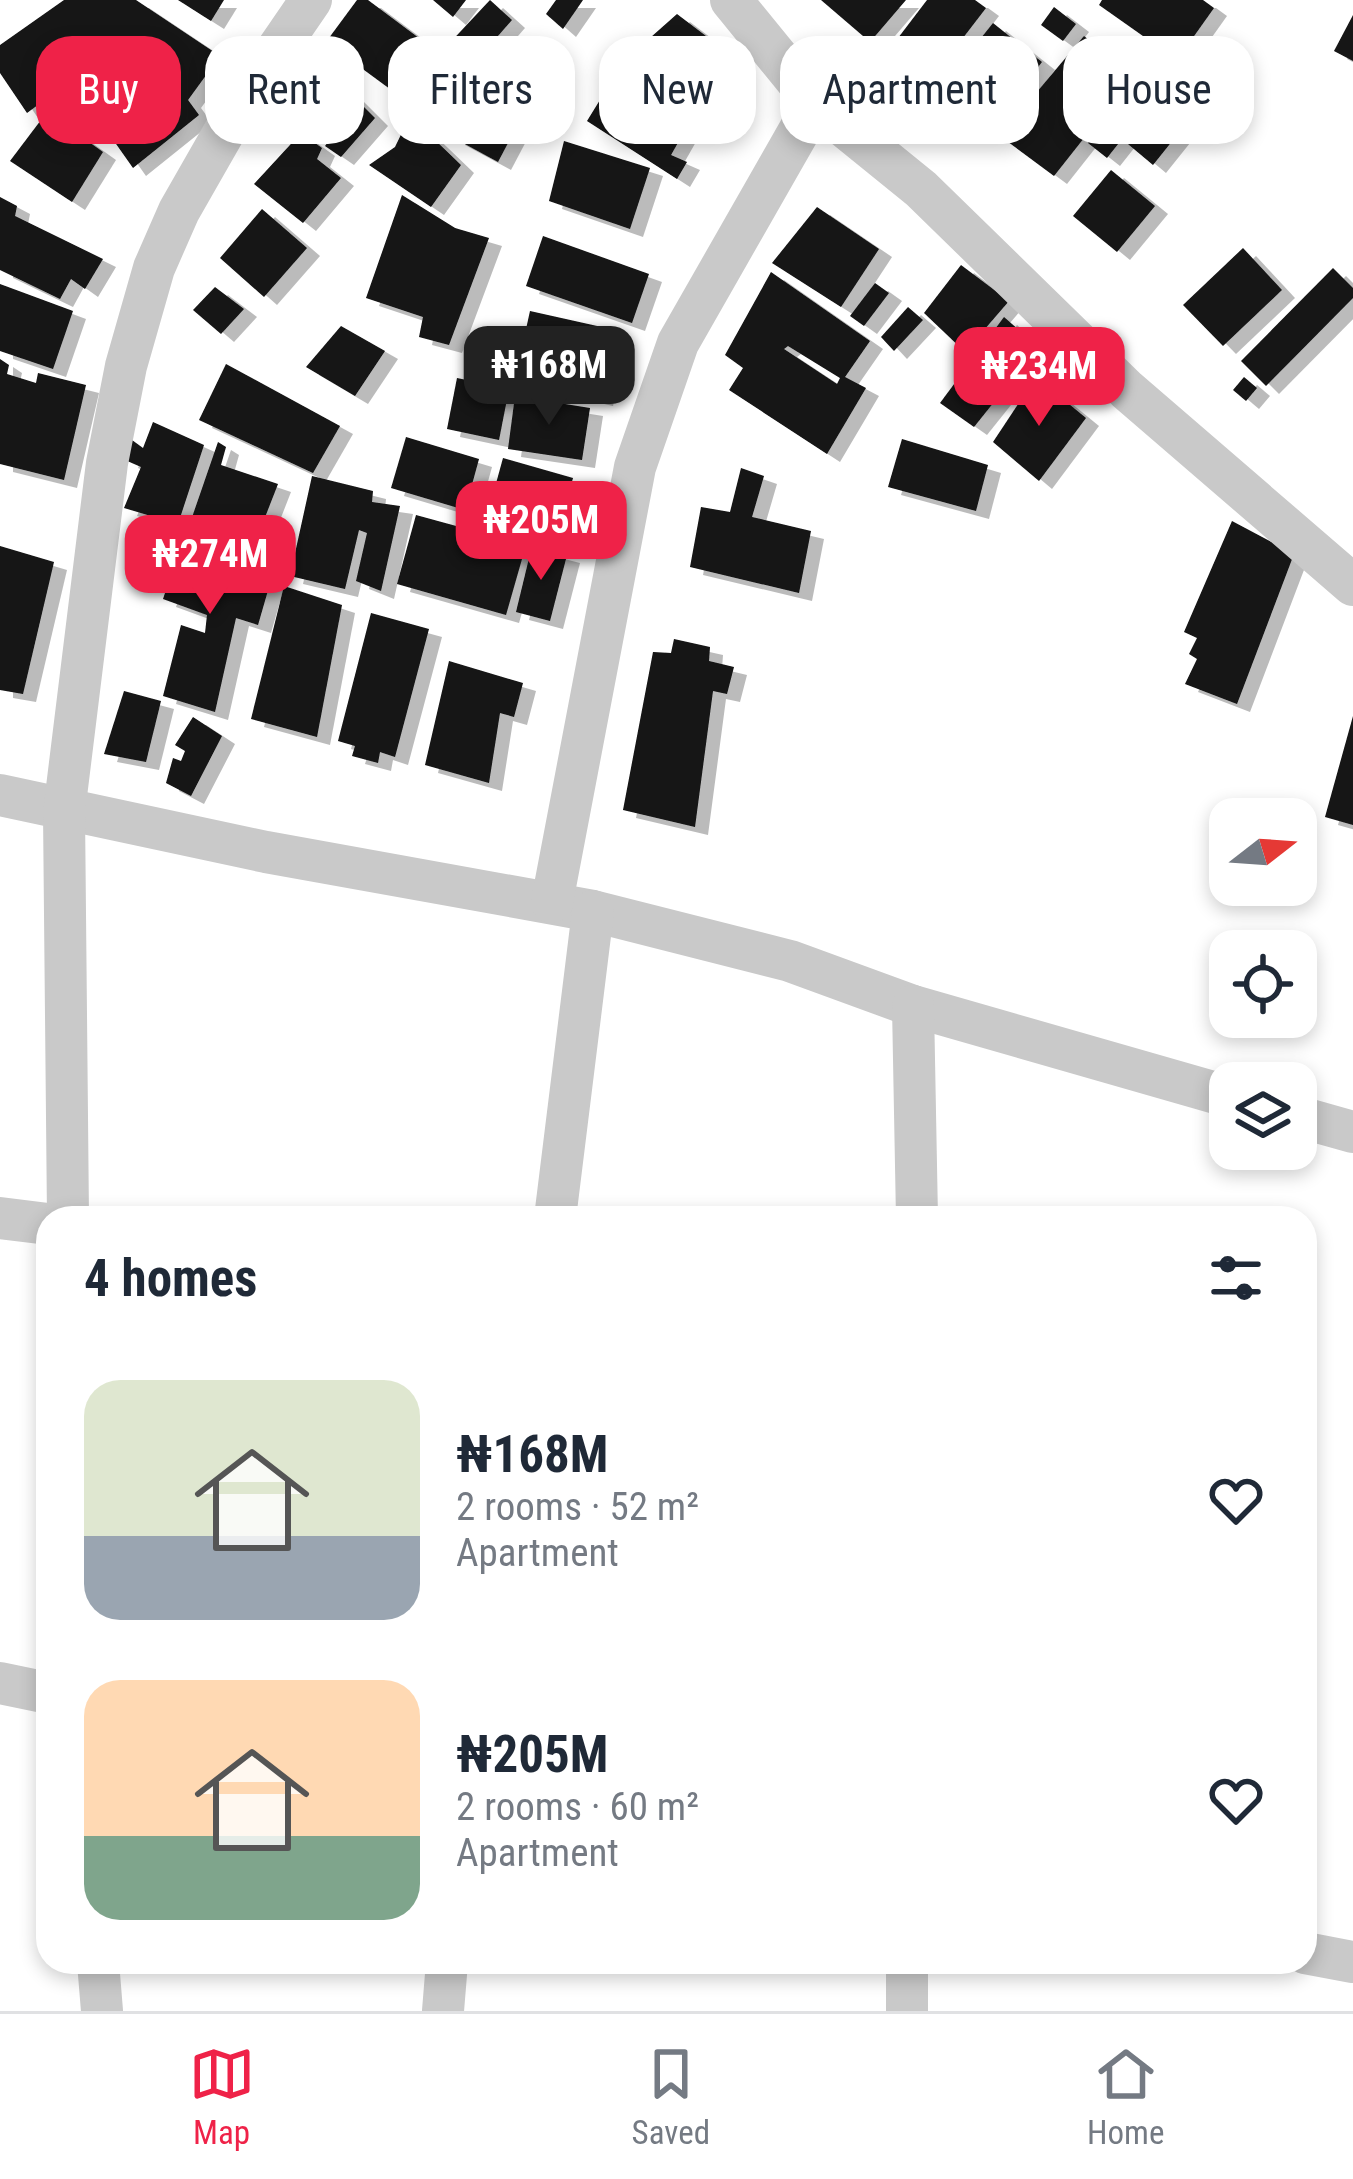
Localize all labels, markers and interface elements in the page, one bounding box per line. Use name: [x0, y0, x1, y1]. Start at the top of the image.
chip: Buy: [36, 36, 181, 144]
chip: Rent: [205, 36, 364, 144]
chip: Filters: [388, 36, 575, 144]
chip: New: [599, 36, 756, 144]
chip: Apartment: [780, 36, 1039, 144]
chip: House: [1063, 36, 1254, 144]
pin: ₦168M: [465, 326, 633, 428]
pin: ₦234M: [955, 327, 1123, 429]
text: ₦168M: [491, 342, 607, 388]
text: ₦234M: [981, 343, 1097, 389]
pin: ₦205M: [457, 481, 625, 583]
text: ₦205M: [483, 497, 599, 543]
pin: ₦274M: [126, 515, 294, 617]
text: ₦274M: [152, 531, 268, 577]
north arrow: [1209, 798, 1317, 906]
map controls: [1209, 798, 1317, 1170]
button: locate: [1209, 930, 1317, 1038]
button: layers: [1209, 1062, 1317, 1170]
icon: filters: [1203, 1245, 1269, 1311]
text: 4 homes: [84, 1249, 257, 1308]
text: ₦168M: [456, 1425, 608, 1484]
icon: home: [180, 1428, 324, 1572]
icon: heart: [1203, 1467, 1269, 1533]
text: 2 rooms · 52 m²: [456, 1484, 699, 1530]
text: Apartment: [456, 1530, 619, 1576]
text: ₦205M: [456, 1725, 608, 1784]
icon: home: [180, 1728, 324, 1872]
icon: heart: [1203, 1767, 1269, 1833]
text: 2 rooms · 60 m²: [456, 1784, 699, 1830]
text: Apartment: [456, 1830, 619, 1876]
tab: Map: [189, 2041, 255, 2152]
tab: Saved: [632, 2041, 710, 2152]
tab: Home: [1087, 2041, 1164, 2152]

